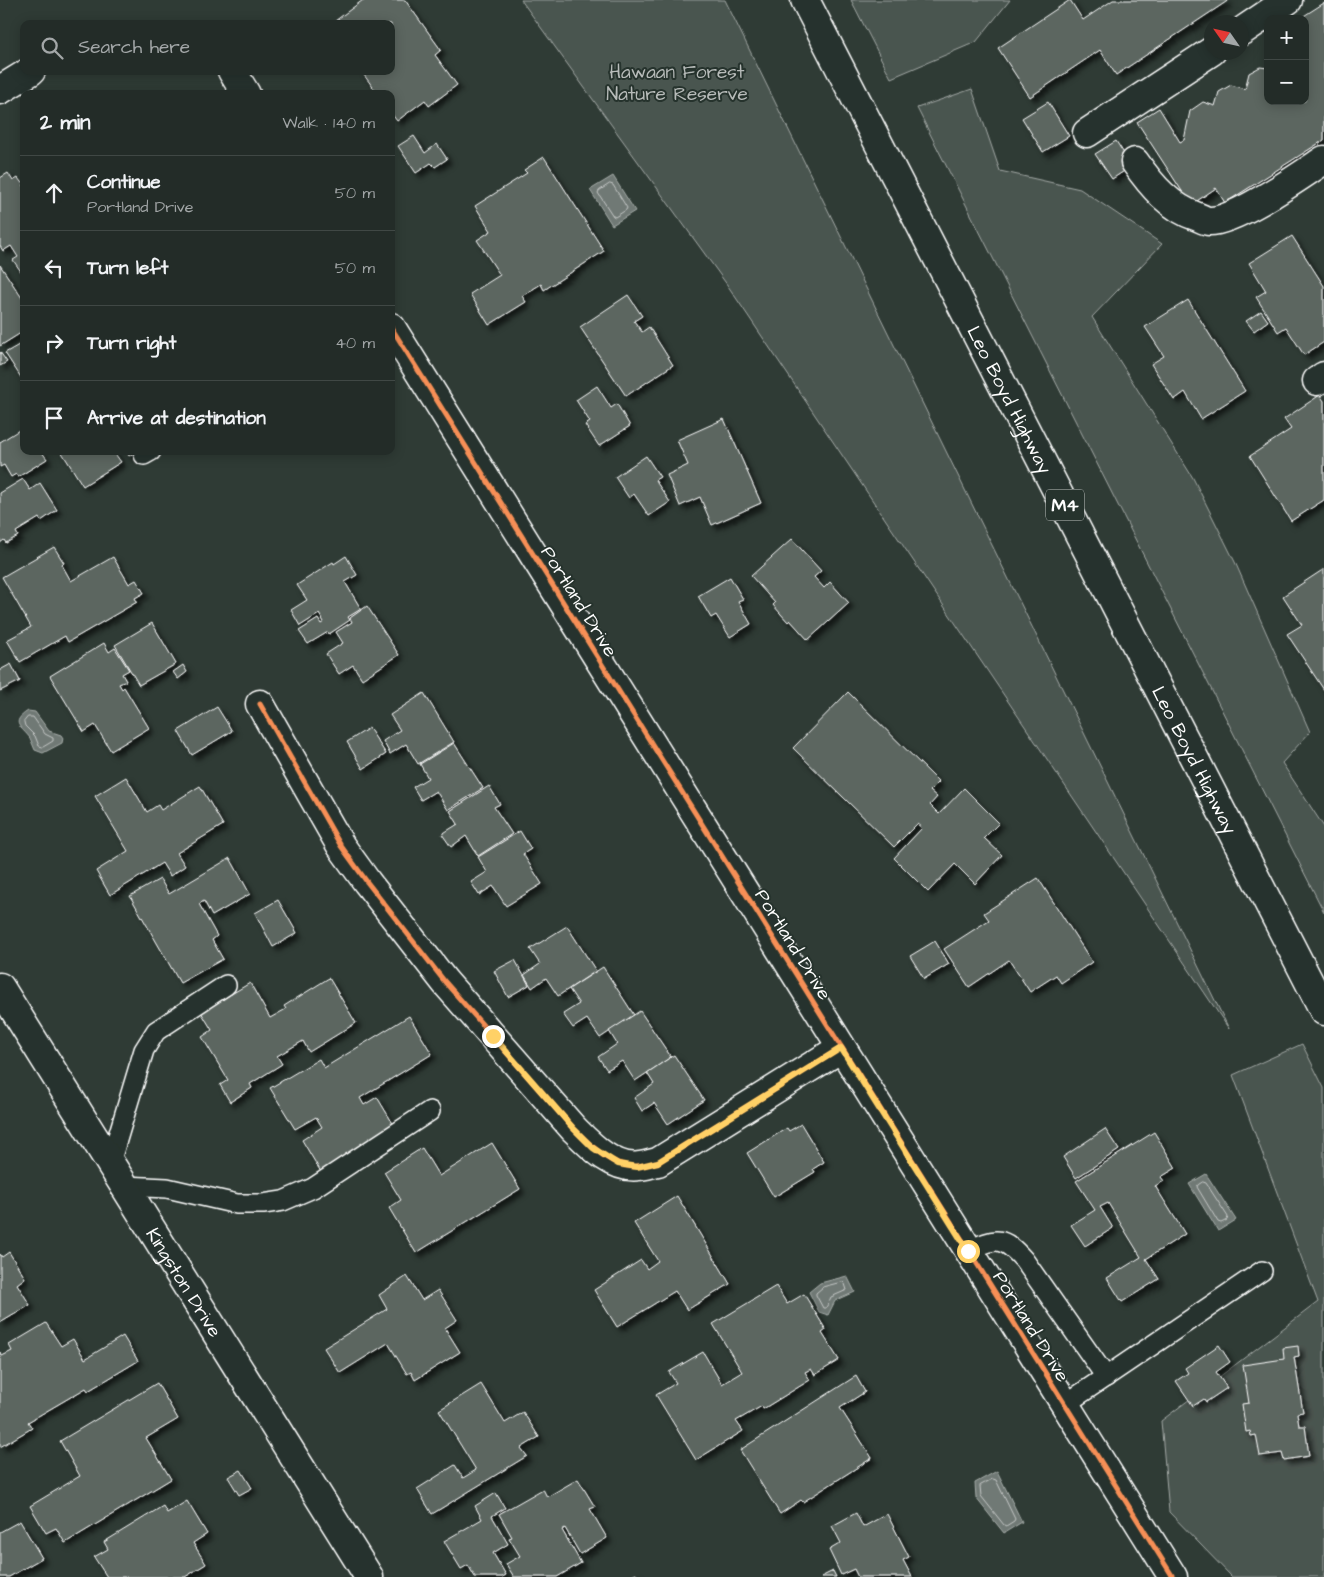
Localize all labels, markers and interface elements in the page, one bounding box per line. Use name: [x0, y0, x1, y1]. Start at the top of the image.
north arrow: [1204, 15, 1249, 60]
map controls: [1264, 15, 1309, 105]
button: +: [1264, 15, 1309, 60]
search box: [20, 20, 395, 75]
icon: search: [38, 34, 66, 62]
text: Search here: [78, 34, 190, 61]
park label: Hawaan Forest Nature Reserve: [606, 59, 748, 108]
button: −: [1264, 60, 1309, 105]
text: 2 min: [40, 108, 90, 137]
text: Walk · 140 m: [283, 112, 375, 134]
text: Continue: [87, 169, 161, 196]
icon: ahead: [40, 179, 68, 207]
text: 50 m: [335, 182, 375, 204]
text: Portland Drive: [87, 196, 193, 218]
icon: left: [40, 254, 68, 282]
text: Turn left: [87, 255, 168, 282]
text: 50 m: [335, 257, 375, 279]
street label: Leo Boyd Highway: [960, 322, 1058, 480]
icon: right: [40, 329, 68, 357]
text: Turn right: [87, 330, 176, 357]
text: 40 m: [335, 332, 375, 354]
icon: arrive: [40, 404, 68, 432]
text: Arrive at destination: [87, 405, 266, 432]
road number: M4: [1046, 490, 1084, 520]
street label: Portland Drive: [534, 541, 624, 663]
street label: Leo Boyd Highway: [1144, 682, 1243, 840]
street label: Portland Drive: [748, 884, 838, 1006]
route end: [482, 1025, 505, 1048]
street label: Kingston Drive: [139, 1223, 228, 1343]
route start: [957, 1240, 980, 1263]
street label: Portland Drive: [986, 1266, 1076, 1388]

